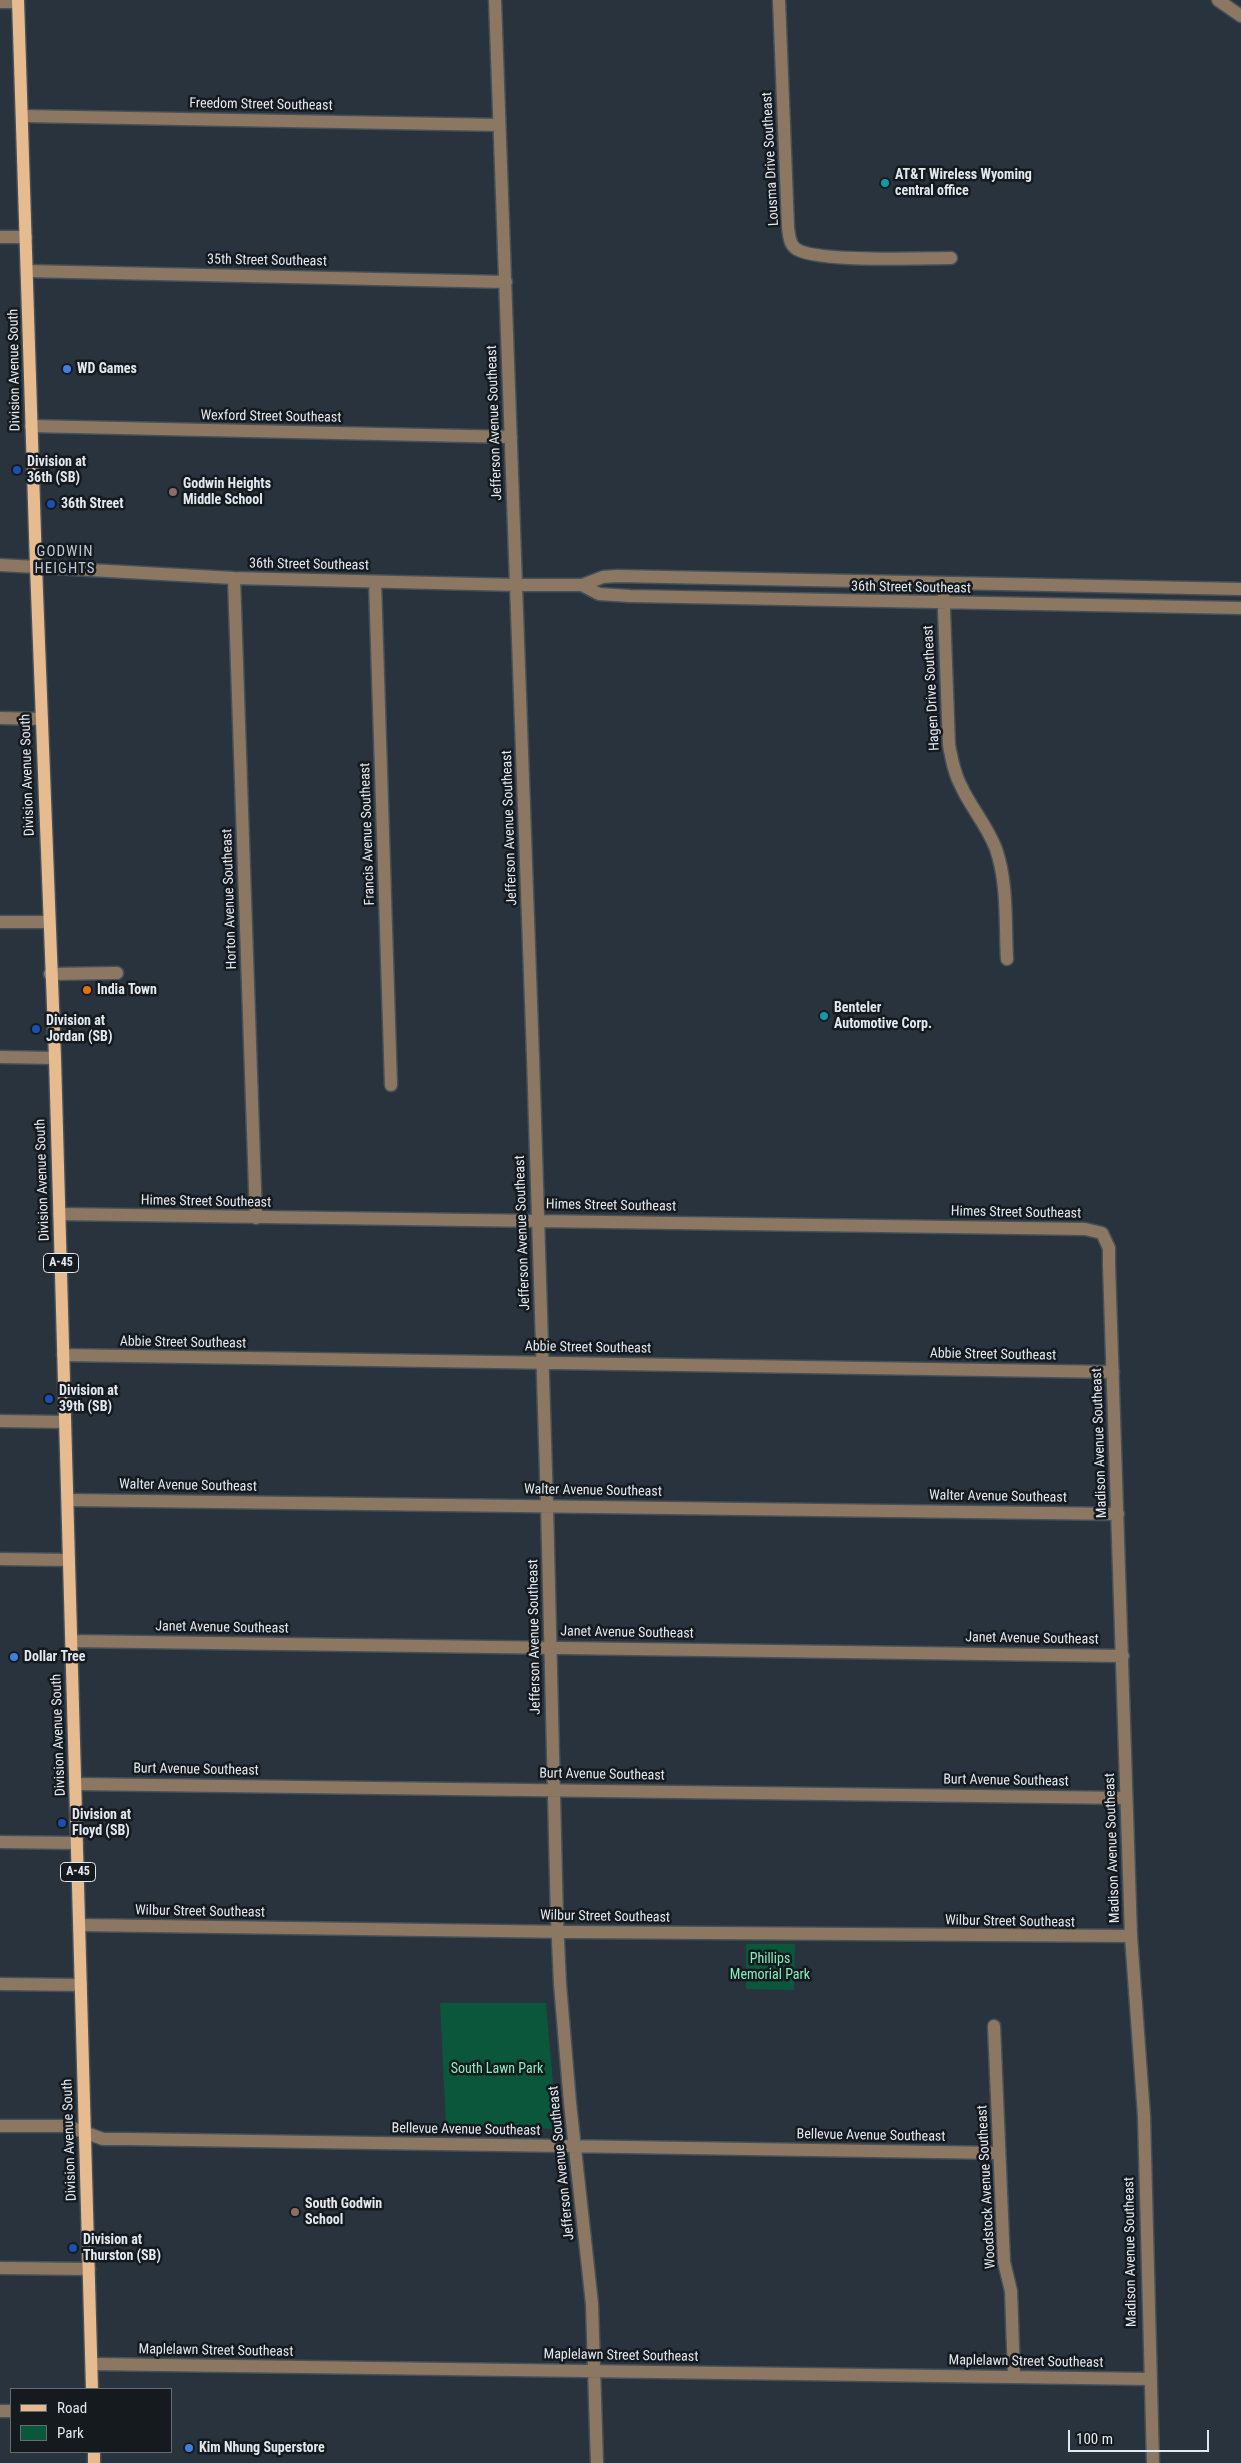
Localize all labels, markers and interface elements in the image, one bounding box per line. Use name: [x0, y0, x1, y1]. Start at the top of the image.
street label: Lousma Drive Southeast: [759, 92, 783, 226]
street label: Freedom Street Southeast: [189, 95, 333, 115]
place label: AT&T Wireless Wyoming central office: [895, 167, 1032, 200]
marker: AT&T Wireless Wyoming central office: [879, 177, 891, 189]
street label: 35th Street Southeast: [207, 252, 327, 270]
street label: Division Avenue South: [6, 309, 24, 431]
street label: Jefferson Avenue Southeast: [484, 345, 506, 501]
place label: WD Games: [77, 361, 137, 377]
marker: WD Games: [61, 363, 73, 375]
street label: Wexford Street Southeast: [201, 407, 341, 427]
place label: Division at 36th (SB): [27, 454, 86, 487]
marker: Division at 36th (SB): [11, 464, 23, 476]
place label: Godwin Heights Middle School: [183, 476, 271, 508]
marker: Godwin Heights Middle School: [167, 486, 179, 498]
place label: 36th Street: [61, 496, 124, 512]
marker: 36th Street: [45, 498, 57, 510]
district label: GODWIN HEIGHTS: [34, 543, 96, 578]
street label: 36th Street Southeast: [249, 556, 369, 574]
street label: 36th Street Southeast: [851, 579, 971, 597]
street label: Hagen Drive Southeast: [920, 625, 944, 751]
street label: Division Avenue South: [17, 713, 39, 837]
street label: Jefferson Avenue Southeast: [499, 750, 521, 906]
street label: Francis Avenue Southeast: [357, 762, 379, 906]
street label: Horton Avenue Southeast: [219, 828, 241, 970]
place label: India Town: [97, 982, 157, 998]
marker: India Town: [81, 984, 93, 996]
place label: Benteler Automotive Corp.: [834, 1000, 932, 1032]
marker: Benteler Automotive Corp.: [818, 1010, 830, 1022]
place label: Division at Jordan (SB): [46, 1013, 112, 1046]
marker: Division at Jordan (SB): [30, 1023, 42, 1035]
street label: Division Avenue South: [32, 1118, 54, 1242]
street label: Jefferson Avenue Southeast: [512, 1155, 534, 1311]
street label: Himes Street Southeast: [141, 1192, 271, 1212]
street label: Himes Street Southeast: [546, 1196, 676, 1216]
street label: Himes Street Southeast: [951, 1203, 1081, 1223]
road number: A-45: [44, 1254, 78, 1272]
street label: Abbie Street Southeast: [120, 1333, 246, 1353]
street label: Abbie Street Southeast: [525, 1338, 651, 1358]
street label: Abbie Street Southeast: [930, 1345, 1056, 1365]
street label: Madison Avenue Southeast: [1089, 1368, 1111, 1518]
place label: Division at 39th (SB): [59, 1383, 118, 1415]
marker: Division at 39th (SB): [43, 1393, 55, 1405]
street label: Walter Avenue Southeast: [119, 1476, 257, 1496]
street label: Walter Avenue Southeast: [524, 1481, 662, 1501]
street label: Walter Avenue Southeast: [929, 1487, 1067, 1507]
street label: Jefferson Avenue Southeast: [525, 1559, 545, 1715]
street label: Janet Avenue Southeast: [155, 1618, 289, 1638]
street label: Janet Avenue Southeast: [560, 1623, 694, 1643]
street label: Janet Avenue Southeast: [965, 1629, 1099, 1649]
place label: Dollar Tree: [24, 1649, 85, 1665]
marker: Dollar Tree: [8, 1651, 20, 1663]
street label: Division Avenue South: [48, 1673, 70, 1797]
street label: Burt Avenue Southeast: [133, 1761, 259, 1779]
street label: Burt Avenue Southeast: [539, 1766, 665, 1784]
street label: Burt Avenue Southeast: [943, 1772, 1069, 1790]
street label: Madison Avenue Southeast: [1102, 1773, 1124, 1923]
place label: Division at Floyd (SB): [72, 1807, 131, 1840]
marker: Division at Floyd (SB): [56, 1817, 68, 1829]
road number: A-45: [60, 1862, 96, 1881]
street label: Wilbur Street Southeast: [135, 1902, 265, 1922]
street label: Wilbur Street Southeast: [540, 1907, 670, 1927]
street label: Wilbur Street Southeast: [945, 1912, 1075, 1932]
park label: Phillips Memorial Park: [730, 1951, 810, 1984]
park label: South Lawn Park: [451, 2061, 543, 2077]
street label: Division Avenue South: [59, 2078, 81, 2202]
street label: Jefferson Avenue Southeast: [546, 2085, 578, 2241]
street label: Woodstock Avenue Southeast: [974, 2105, 1000, 2269]
street label: Bellevue Avenue Southeast: [391, 2120, 541, 2140]
street label: Bellevue Avenue Southeast: [796, 2126, 946, 2146]
street label: Madison Avenue Southeast: [1121, 2177, 1141, 2327]
place label: South Godwin School: [305, 2196, 382, 2228]
marker: South Godwin School: [289, 2206, 301, 2218]
place label: Division at Thurston (SB): [83, 2232, 161, 2264]
marker: Division at Thurston (SB): [67, 2242, 79, 2254]
street label: Maplelawn Street Southeast: [138, 2341, 294, 2361]
street label: Maplelawn Street Southeast: [543, 2346, 699, 2366]
street label: Maplelawn Street Southeast: [948, 2352, 1104, 2372]
legend: [10, 2388, 172, 2453]
text: Road: [57, 2399, 87, 2417]
scale bar: [1071, 2420, 1212, 2452]
text: Park: [57, 2424, 84, 2442]
text: 100 m: [1076, 2430, 1113, 2448]
place label: Kim Nhung Superstore: [199, 2440, 325, 2456]
marker: Kim Nhung Superstore: [183, 2442, 195, 2454]

